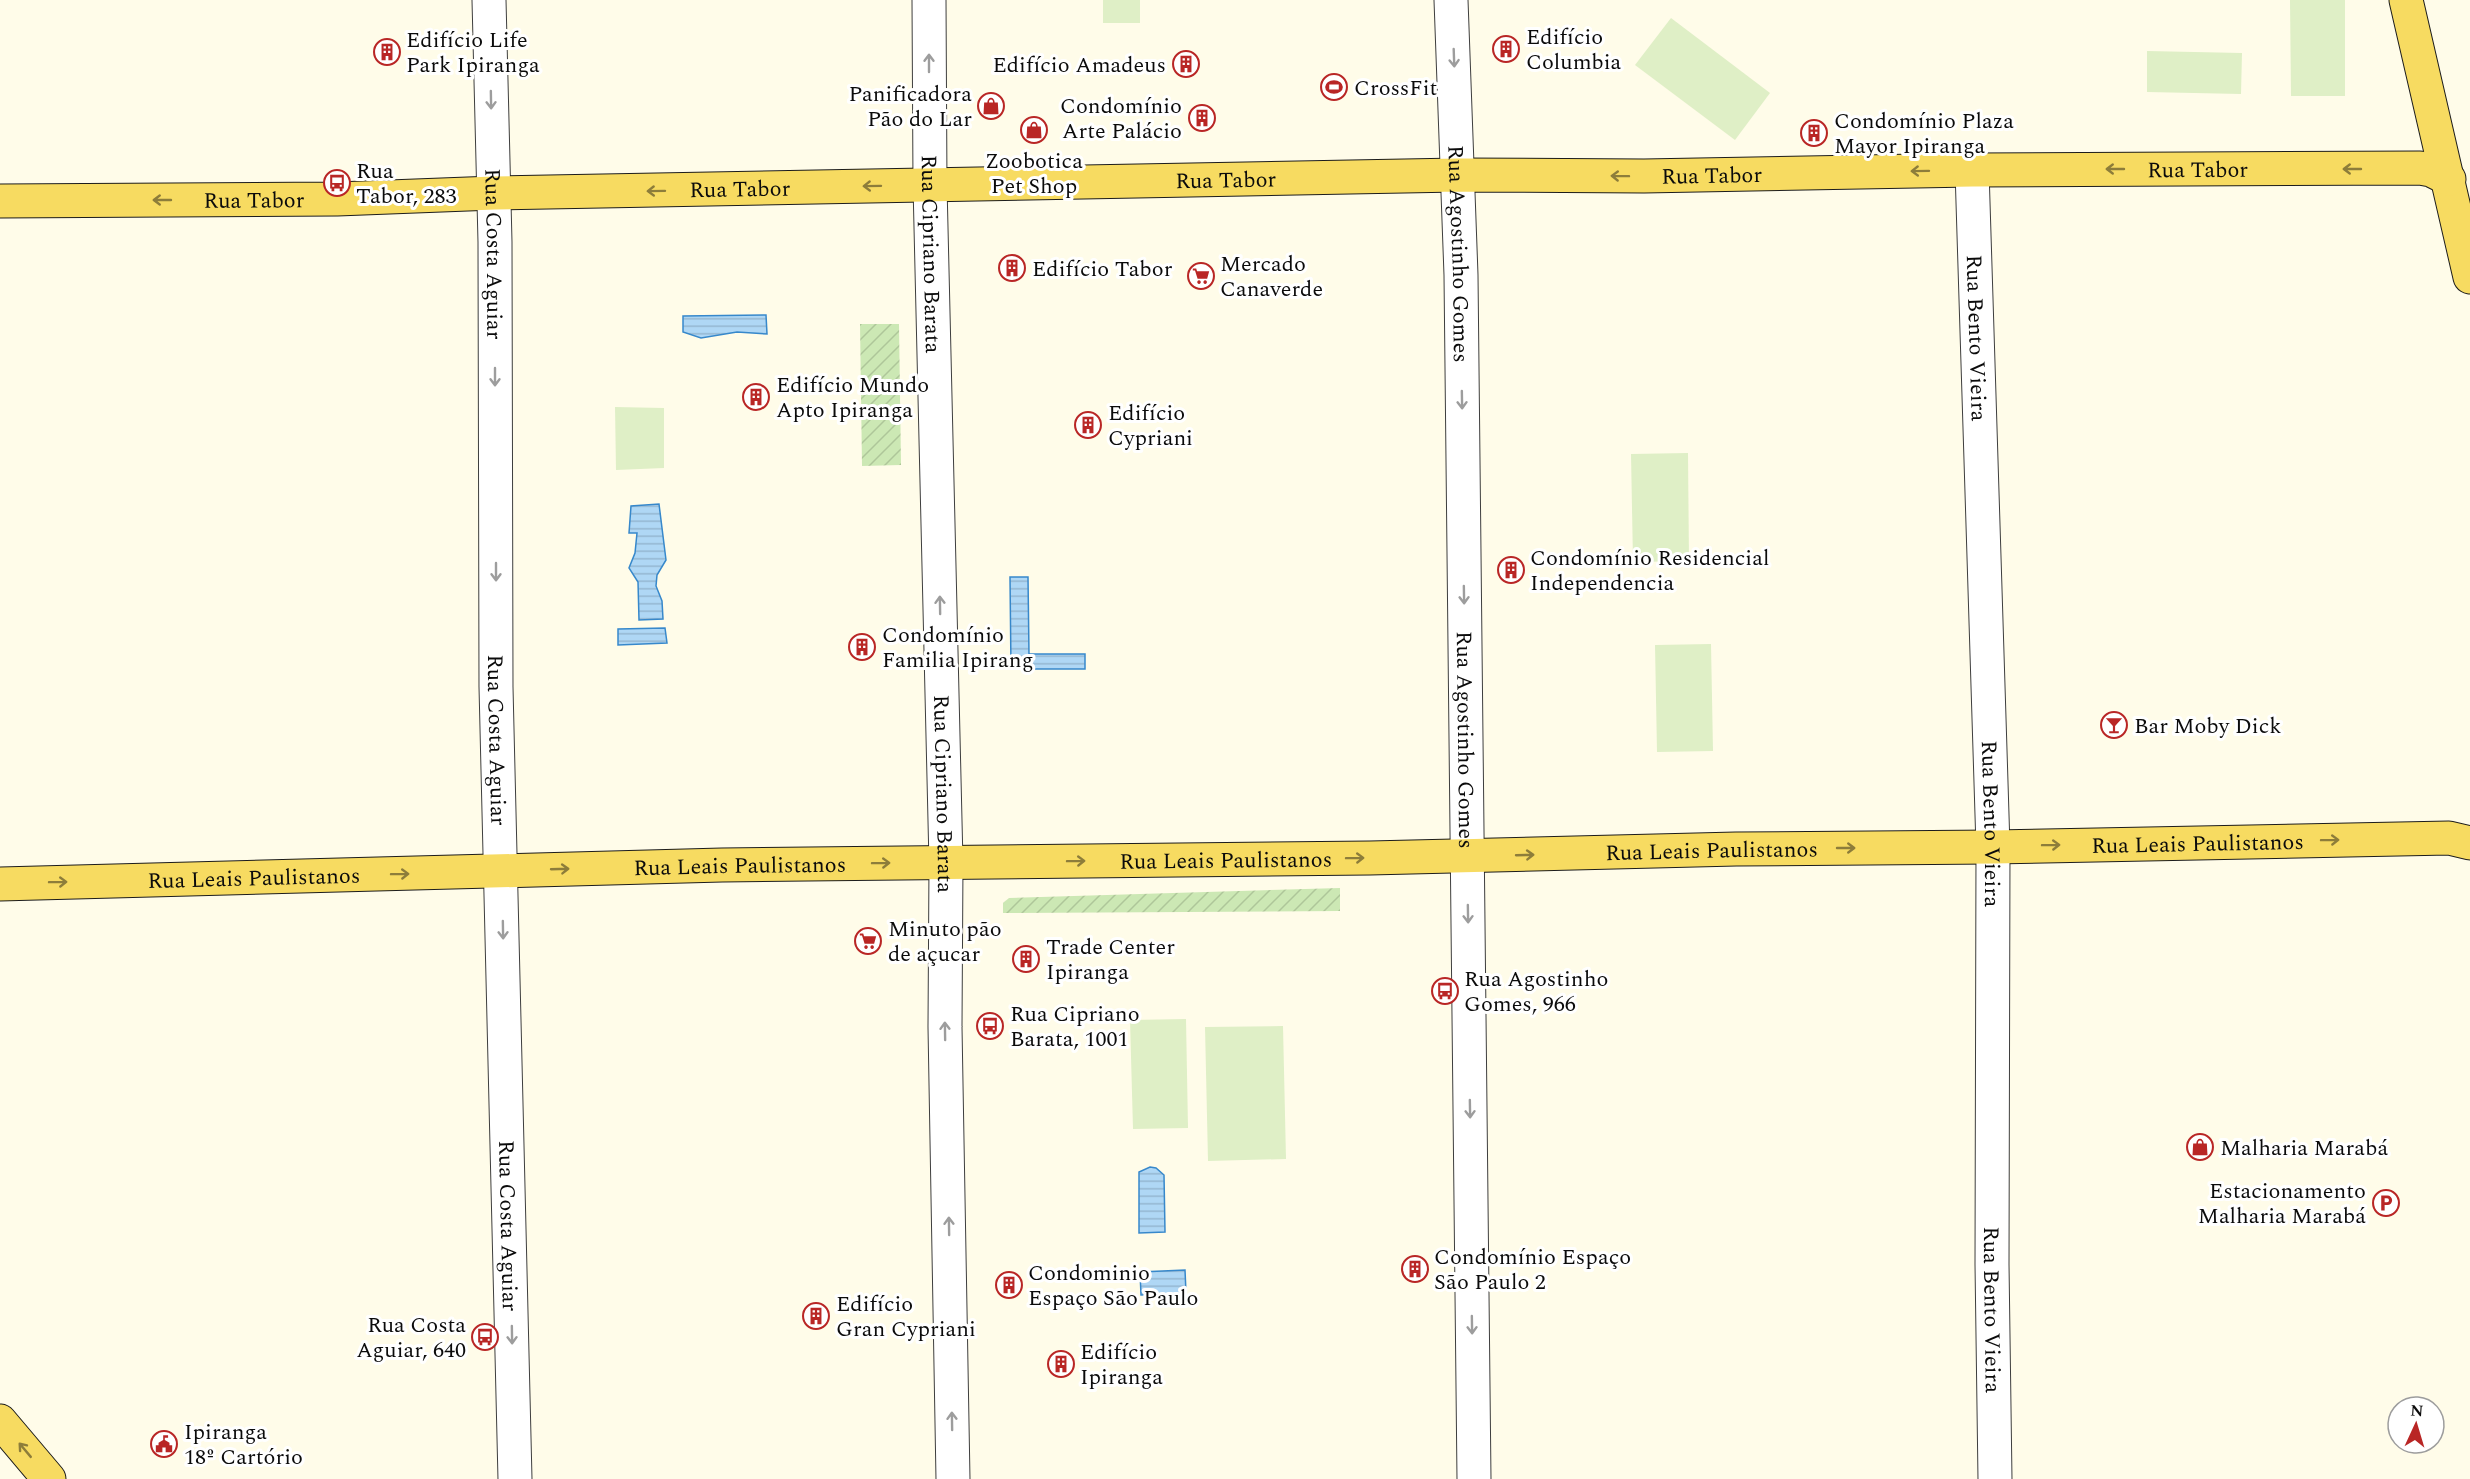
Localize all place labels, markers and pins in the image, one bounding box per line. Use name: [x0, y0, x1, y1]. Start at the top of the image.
place label: Edifício Columbia: [1526, 21, 1622, 79]
place label: Edifício Life Park Ipiranga: [406, 24, 540, 82]
building icon: Edifício Columbia: [1491, 34, 1521, 64]
building icon: Edifício Life Park Ipiranga: [372, 37, 402, 67]
place label: Edifício Amadeus: [992, 49, 1166, 82]
building icon: Edifício Amadeus: [1171, 49, 1201, 79]
sports icon: CrossFit: [1319, 72, 1349, 102]
place label: CrossFit: [1354, 72, 1438, 105]
place label: Panificadora Pão do Lar: [848, 78, 972, 136]
place label: Condomínio Arte Palácio: [1060, 90, 1182, 148]
shop icon: Panificadora Pão do Lar: [976, 91, 1006, 121]
building icon: Condomínio Arte Palácio: [1187, 103, 1217, 133]
place label: Condomínio Plaza Mayor Ipiranga: [1834, 105, 2014, 163]
shop icon: Zoobotica Pet Shop: [1019, 115, 1049, 145]
building icon: Condomínio Plaza Mayor Ipiranga: [1799, 118, 1829, 148]
place label: Zoobotica Pet Shop: [985, 145, 1083, 203]
place label: Rua Tabor, 283: [356, 155, 457, 213]
bus stop icon: Rua Tabor, 283: [322, 168, 352, 198]
place label: Mercado Canaverde: [1220, 248, 1323, 306]
building icon: Edifício Tabor: [997, 253, 1027, 283]
place label: Edifício Tabor: [1032, 253, 1173, 286]
supermarket icon: Mercado Canaverde: [1186, 261, 1216, 291]
place label: Edifício Mundo Apto Ipiranga: [776, 369, 929, 427]
building icon: Edifício Mundo Apto Ipiranga: [741, 382, 771, 412]
place label: Edifício Cypriani: [1108, 397, 1193, 455]
building icon: Edifício Cypriani: [1073, 410, 1103, 440]
place label: Condomínio Residencial Independencia: [1530, 542, 1769, 600]
building icon: Condomínio Residencial Independencia: [1496, 555, 1526, 585]
place label: Condomínio Familia Ipirang: [882, 619, 1034, 677]
building icon: Condomínio Familia Ipirang: [847, 632, 877, 662]
bar icon: Bar Moby Dick: [2099, 710, 2129, 740]
place label: Bar Moby Dick: [2134, 710, 2281, 743]
place label: Minuto pão de açucar: [888, 913, 1002, 971]
supermarket icon: Minuto pão de açucar: [853, 926, 883, 956]
place label: Trade Center Ipiranga: [1046, 931, 1175, 989]
building icon: Trade Center Ipiranga: [1011, 944, 1041, 974]
place label: Rua Agostinho Gomes, 966: [1464, 963, 1608, 1021]
bus stop icon: Rua Agostinho Gomes, 966: [1430, 976, 1460, 1006]
place label: Rua Cipriano Barata, 1001: [1010, 998, 1140, 1056]
bus stop icon: Rua Cipriano Barata, 1001: [975, 1011, 1005, 1041]
shop icon: Malharia Marabá: [2185, 1132, 2215, 1162]
place label: Malharia Marabá: [2220, 1132, 2388, 1165]
place label: Estacionamento Malharia Marabá: [2198, 1175, 2366, 1233]
parking icon: Estacionamento Malharia Marabá: [2371, 1188, 2401, 1218]
place label: Condomínio Espaço São Paulo 2: [1434, 1241, 1631, 1299]
building icon: Condomínio Espaço São Paulo 2: [1400, 1254, 1430, 1284]
place label: Condominio Espaço São Paulo: [1028, 1257, 1198, 1315]
building icon: Condominio Espaço São Paulo: [994, 1270, 1024, 1300]
place label: Edifício Gran Cypriani: [836, 1288, 976, 1346]
building icon: Edifício Gran Cypriani: [801, 1301, 831, 1331]
place label: Rua Costa Aguiar, 640: [356, 1309, 466, 1367]
bus stop icon: Rua Costa Aguiar, 640: [470, 1322, 500, 1352]
place label: Edifício Ipiranga: [1080, 1336, 1163, 1394]
building icon: Edifício Ipiranga: [1046, 1349, 1076, 1379]
place label: Ipiranga 18º Cartório: [184, 1416, 303, 1474]
public building icon: Ipiranga 18º Cartório: [149, 1429, 179, 1459]

